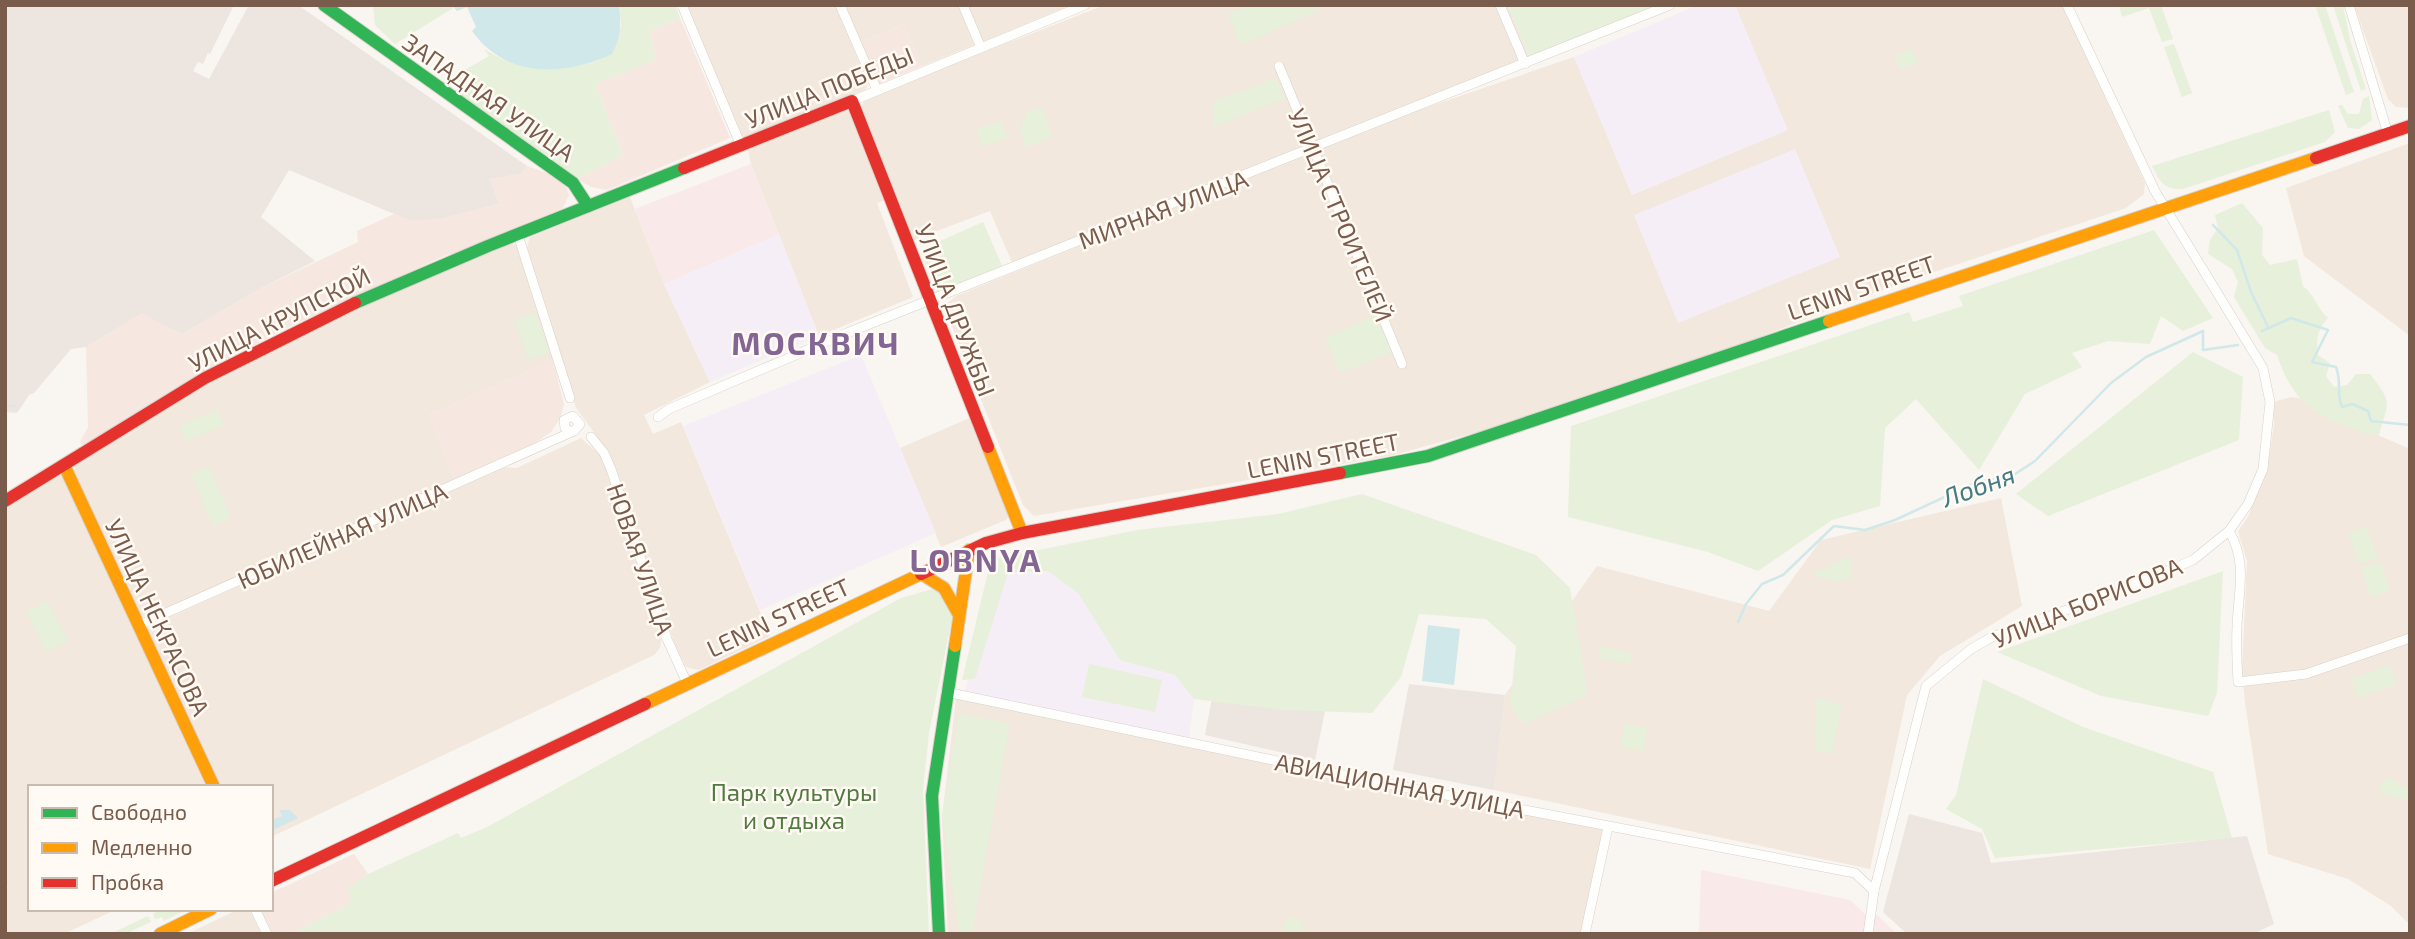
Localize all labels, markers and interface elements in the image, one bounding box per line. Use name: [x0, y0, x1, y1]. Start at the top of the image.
street label: ЗАПАДНАЯ УЛИЦА: [398, 27, 580, 167]
street label: УЛИЦА ПОБЕДЫ: [741, 40, 917, 134]
street label: УЛИЦА СТРОИТЕЛЕЙ: [1283, 104, 1399, 326]
street label: МИРНАЯ УЛИЦА: [1074, 163, 1252, 255]
street label: УЛИЦА ДРУЖБЫ: [910, 220, 1002, 400]
street label: LENIN STREET: [1783, 248, 1939, 326]
street label: УЛИЦА КРУПСКОЙ: [183, 261, 375, 377]
district label: МОСКВИЧ: [731, 323, 901, 361]
street label: LENIN STREET: [1244, 426, 1402, 484]
water label: Лобня: [1936, 458, 2019, 513]
street label: ЮБИЛЕЙНАЯ УЛИЦА: [233, 476, 451, 594]
street label: НОВАЯ УЛИЦА: [602, 480, 680, 639]
street label: УЛИЦА НЕКРАСОВА: [100, 514, 216, 720]
district label: LOBNYA: [910, 540, 1042, 578]
street label: УЛИЦА БОРИСОВА: [1988, 551, 2186, 653]
street label: LENIN STREET: [702, 571, 854, 663]
street label: АВИАЦИОННАЯ УЛИЦА: [1273, 747, 1527, 823]
park label: Парк культуры и отдыха: [711, 777, 877, 834]
legend: [28, 785, 273, 911]
text: Свободно: [91, 799, 187, 824]
text: Медленно: [91, 834, 193, 859]
text: Пробка: [91, 869, 164, 894]

